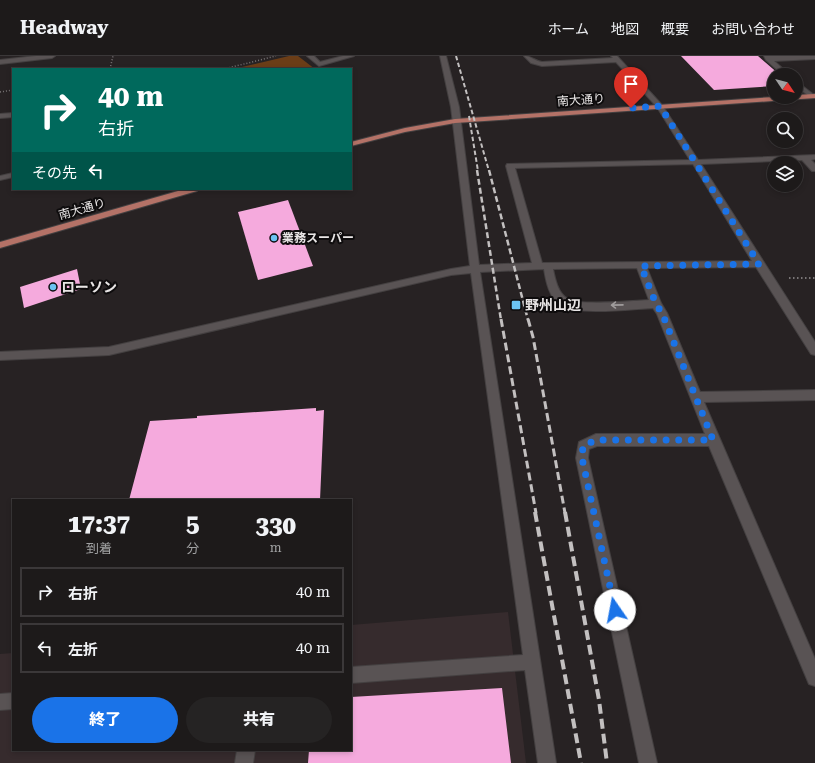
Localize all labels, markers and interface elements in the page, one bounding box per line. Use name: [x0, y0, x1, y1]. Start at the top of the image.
text: Headway: [20, 16, 109, 39]
text: ホーム: [547, 21, 589, 37]
text: 地図: [611, 21, 639, 37]
text: 概要: [661, 21, 689, 37]
text: お問い合わせ: [711, 21, 795, 37]
pin: [614, 67, 648, 108]
north arrow: [767, 68, 803, 104]
map controls: [767, 68, 803, 192]
icon: arrive: [620, 73, 642, 95]
text: 40 m: [98, 80, 163, 113]
icon: right: [32, 84, 84, 136]
street label: 南大通り: [557, 91, 605, 109]
button: search: [767, 112, 803, 148]
text: 右折: [98, 118, 134, 139]
button: layers: [767, 156, 803, 192]
icon: left: [85, 160, 107, 182]
text: その先: [32, 164, 77, 182]
street label: 南大通り: [57, 196, 107, 222]
place label: 業務スーパー: [282, 231, 354, 245]
marker: 業務スーパー: [269, 233, 279, 243]
place label: ローソン: [61, 279, 117, 295]
marker: ローソン: [48, 282, 58, 292]
place label: 野州山辺: [525, 297, 581, 313]
marker: 野州山辺: [510, 299, 522, 311]
one-way arrow: [611, 301, 624, 308]
text: 17:37: [68, 510, 130, 538]
text: 5: [186, 510, 199, 538]
text: 330: [256, 512, 296, 540]
text: m: [270, 540, 282, 555]
text: 到着: [86, 541, 112, 556]
text: 分: [186, 541, 199, 556]
icon: right: [34, 581, 56, 603]
text: 40 m: [296, 583, 330, 601]
text: 右折: [68, 585, 98, 603]
position arrow: [594, 589, 636, 631]
icon: left: [34, 637, 56, 659]
text: 40 m: [296, 639, 330, 657]
text: 左折: [68, 641, 98, 659]
button: 終了: [32, 697, 178, 743]
button: 共有: [186, 697, 332, 743]

